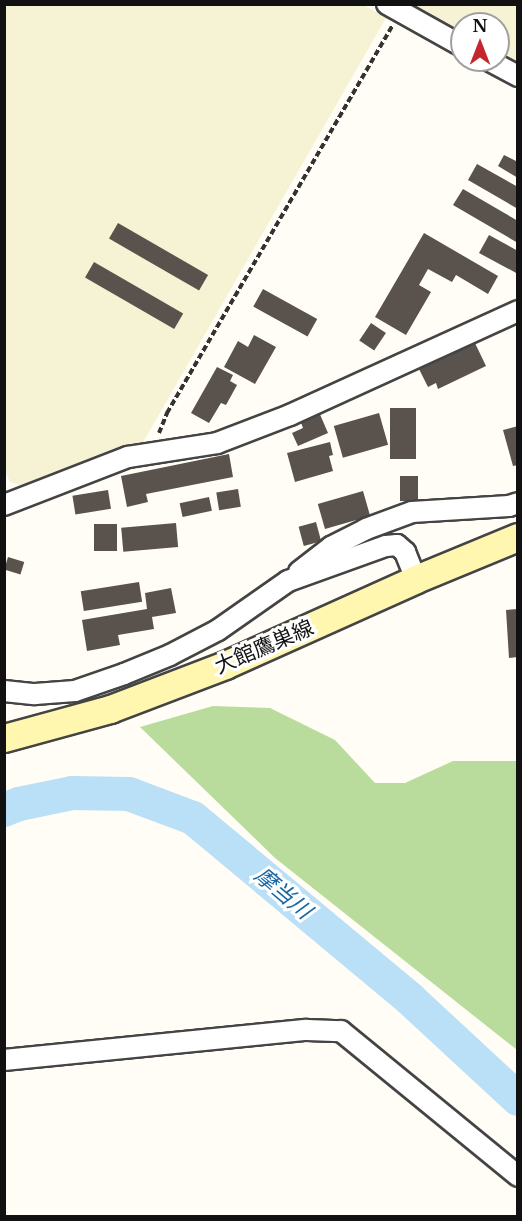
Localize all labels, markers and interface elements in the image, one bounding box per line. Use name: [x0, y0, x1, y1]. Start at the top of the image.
north arrow: [450, 12, 510, 72]
text: N: [472, 16, 488, 36]
street label: 大館鷹巣線: [211, 615, 317, 679]
water label: 摩当川: [249, 862, 317, 924]

